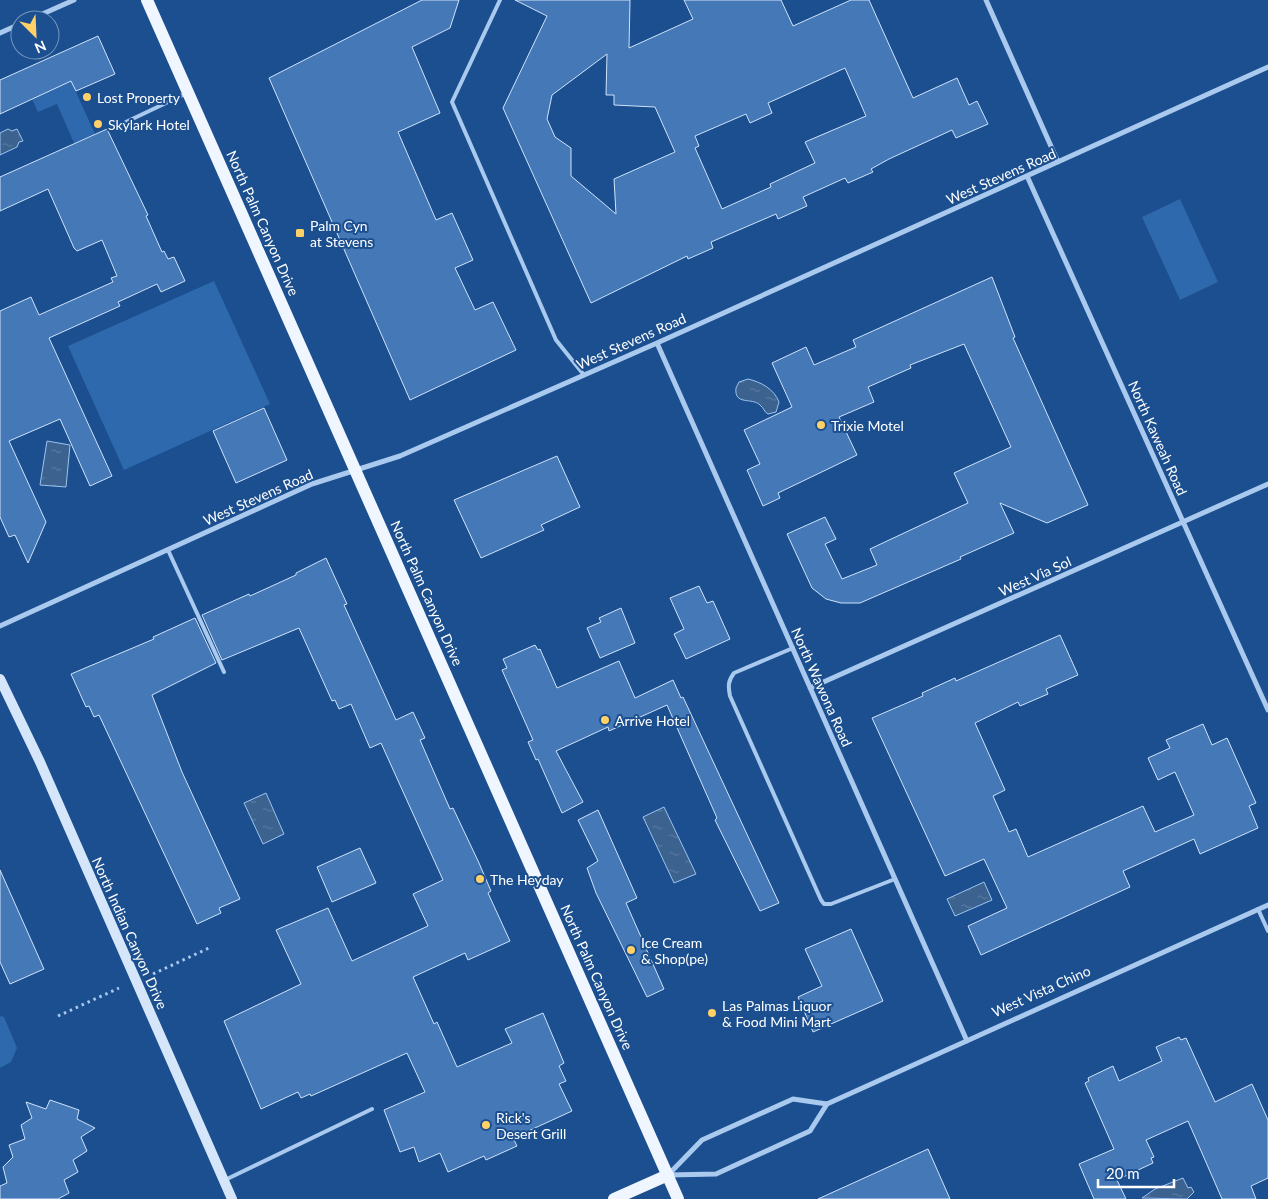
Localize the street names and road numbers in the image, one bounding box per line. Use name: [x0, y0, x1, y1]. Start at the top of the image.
street label: West Stevens Road: [944, 144, 1058, 208]
street label: North Palm Canyon Drive: [223, 148, 303, 298]
street label: West Stevens Road: [574, 309, 688, 373]
street label: North Kaweah Road: [1125, 378, 1191, 498]
street label: West Stevens Road: [201, 465, 315, 529]
street label: North Palm Canyon Drive: [387, 518, 467, 668]
street label: West Via Sol: [996, 552, 1074, 600]
street label: North Wawona Road: [788, 625, 856, 749]
street label: North Indian Canyon Drive: [89, 854, 171, 1012]
street label: North Palm Canyon Drive: [557, 902, 637, 1052]
street label: West Vista Chino: [989, 962, 1093, 1020]

